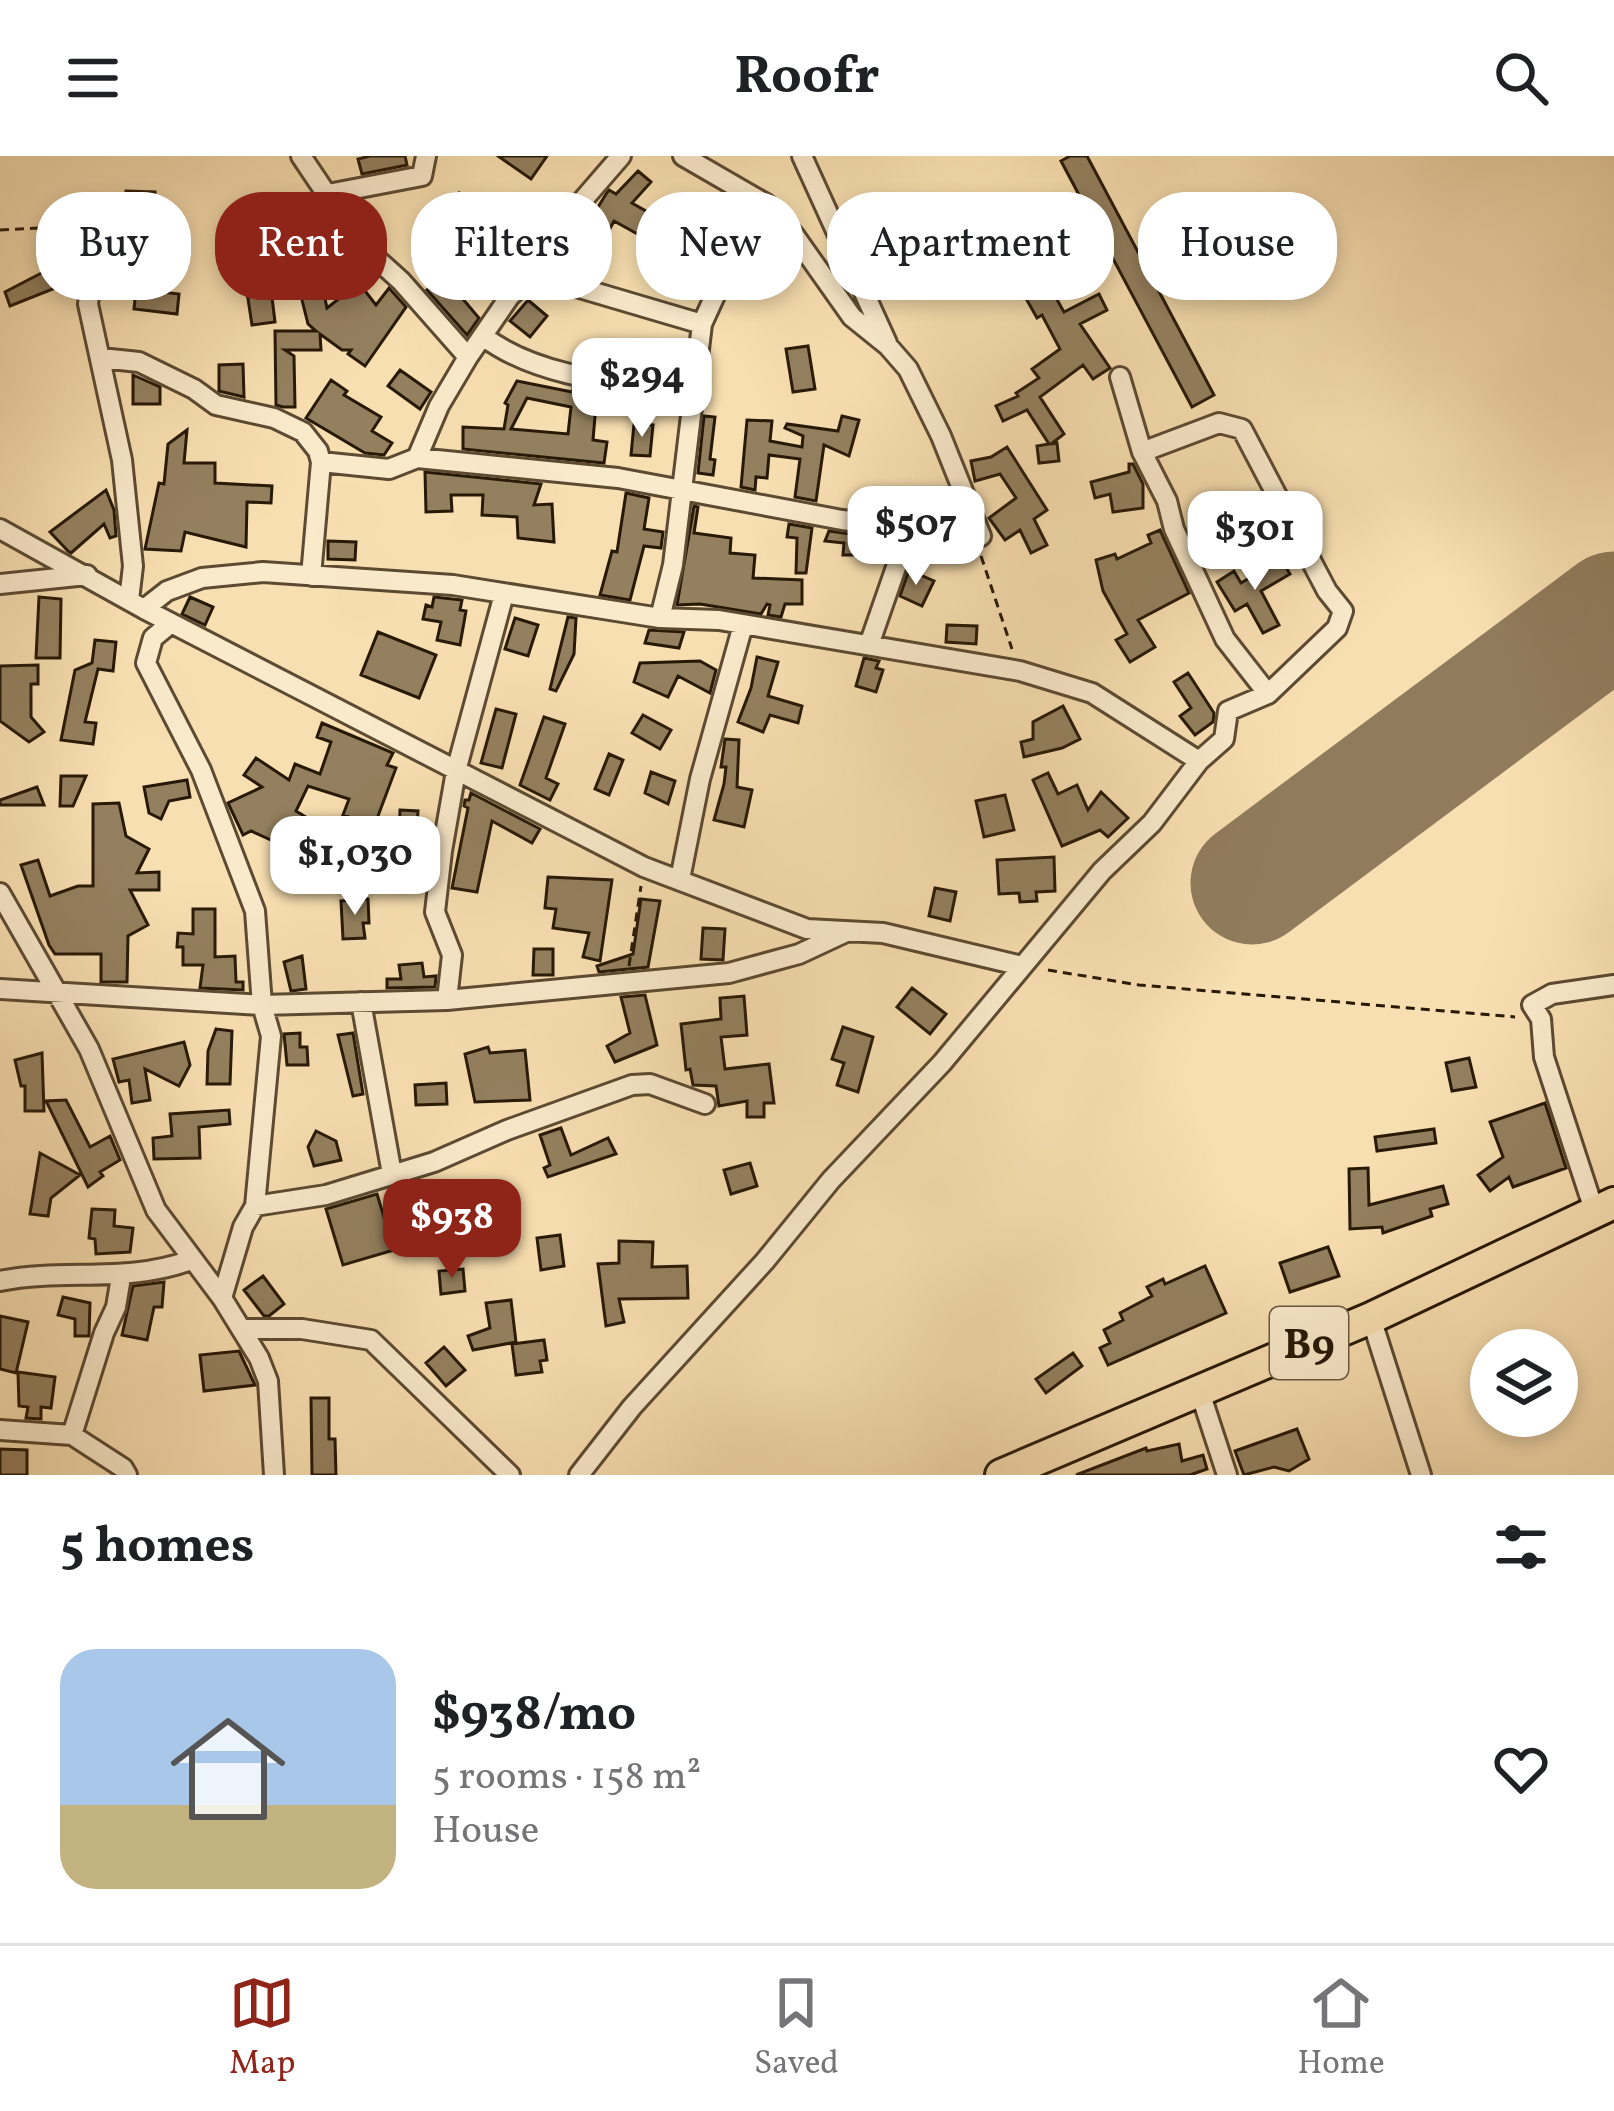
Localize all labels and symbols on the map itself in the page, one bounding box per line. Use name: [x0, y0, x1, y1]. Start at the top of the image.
pin: $294: [571, 338, 713, 440]
pin: $507: [845, 486, 987, 588]
pin: $301: [1184, 491, 1326, 593]
pin: $1,030: [257, 816, 453, 918]
pin: $938: [381, 1179, 523, 1281]
road number: B9: [1270, 1307, 1348, 1379]

